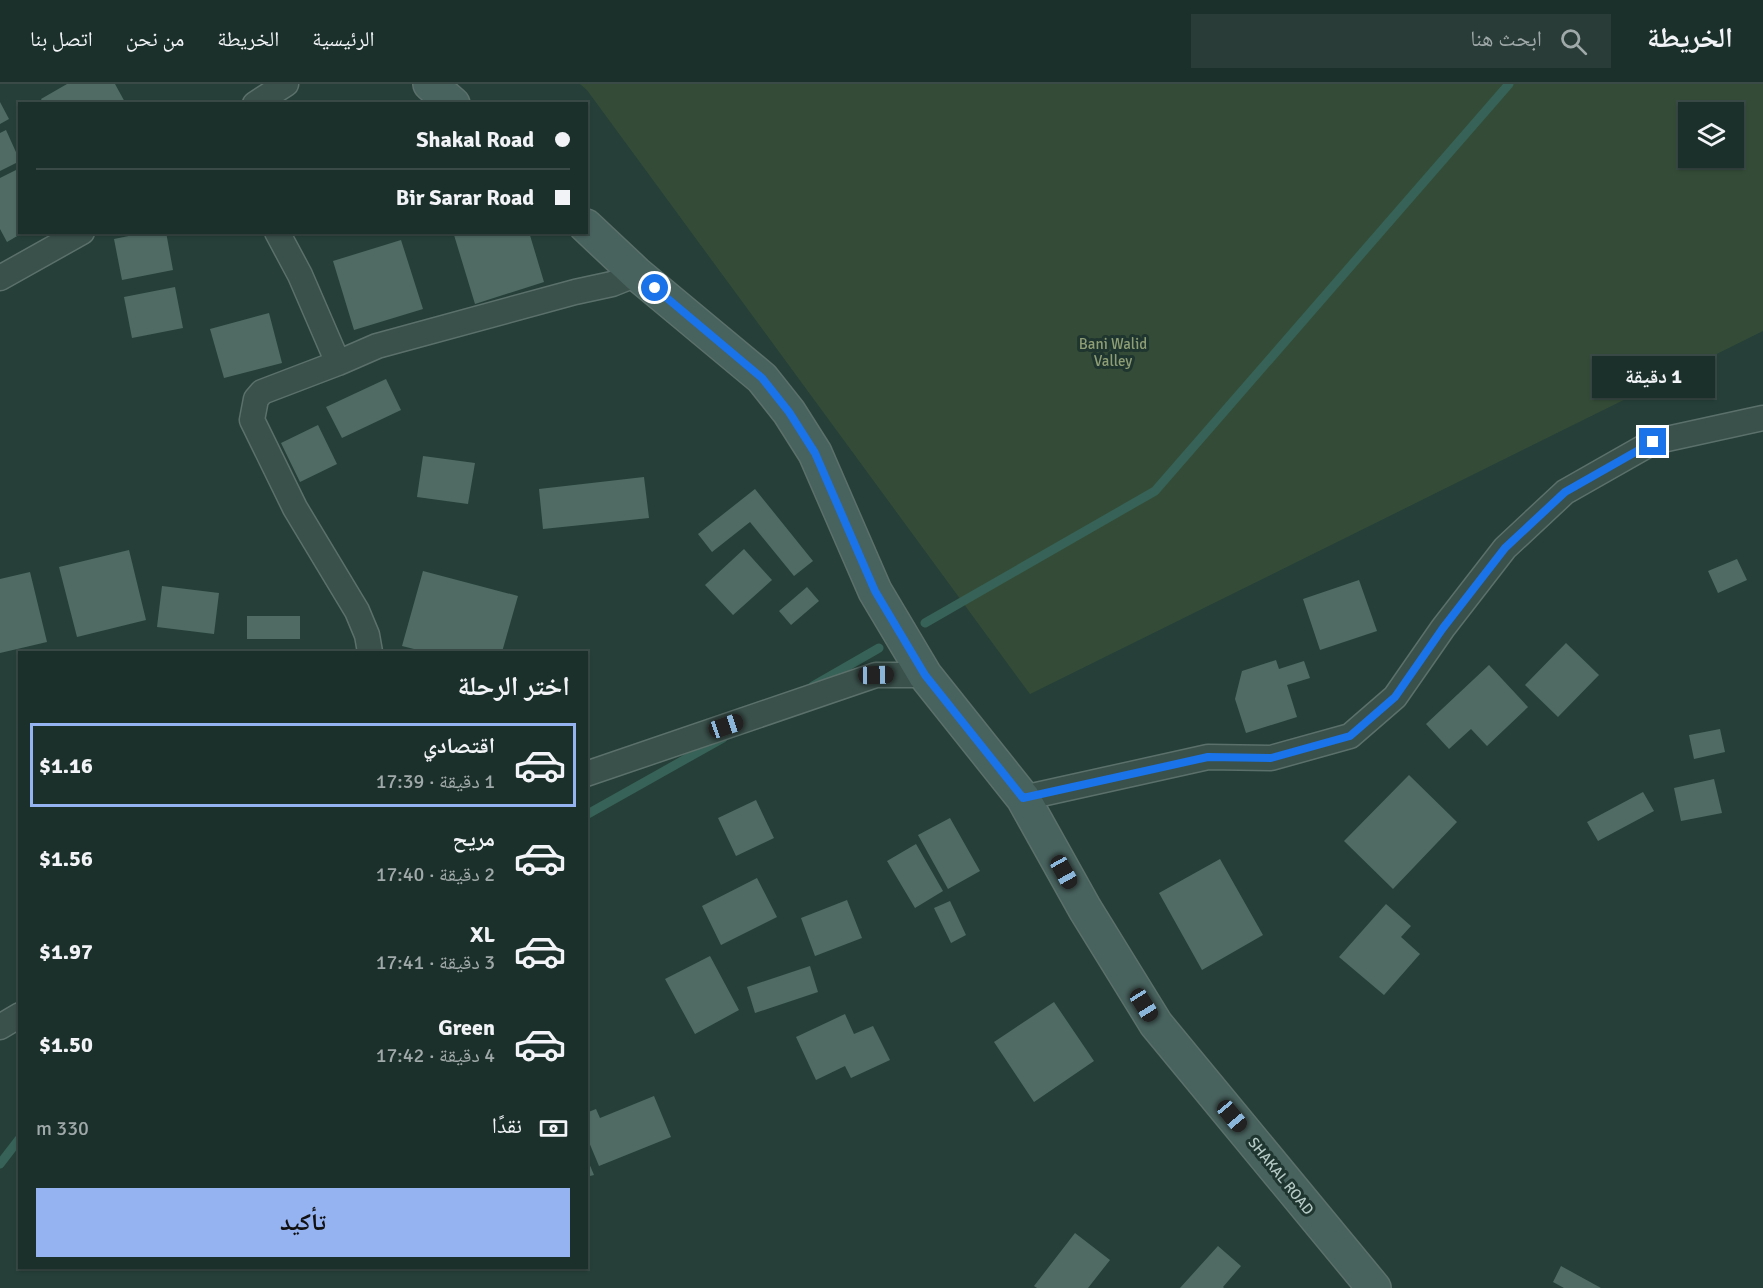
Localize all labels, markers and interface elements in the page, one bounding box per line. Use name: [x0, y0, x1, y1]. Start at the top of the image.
search box: [1191, 14, 1611, 68]
text: الخريطة: [1647, 21, 1733, 55]
text: ابحث هنا: [1470, 25, 1542, 52]
icon: search: [1557, 25, 1590, 58]
text: اتصل بنا: [30, 26, 93, 52]
text: من نحن: [126, 26, 184, 52]
text: الخريطة: [217, 26, 279, 52]
text: الرئيسية: [312, 26, 374, 52]
map controls: [1678, 102, 1744, 168]
button: layers: [1678, 102, 1744, 168]
text: Shakal Road: [416, 126, 534, 153]
text: Bir Sarar Road: [396, 184, 534, 211]
route start: [641, 274, 668, 301]
park label: Bani Walid Valley: [1079, 335, 1147, 370]
callout: 1 دقيقة: [1592, 355, 1714, 397]
text: 1 دقيقة: [1625, 364, 1682, 389]
route end: [1639, 428, 1666, 455]
car: [858, 666, 894, 684]
text: اختر الرحلة: [458, 670, 570, 703]
car: [706, 712, 746, 740]
text: اقتصادي: [423, 732, 495, 759]
icon: car: [513, 738, 567, 792]
text: $1.16: [39, 752, 93, 779]
text: 1 دقيقة · 17:39: [376, 769, 495, 794]
text: مريح: [452, 825, 495, 852]
icon: car: [513, 831, 567, 885]
text: $1.56: [39, 845, 93, 872]
car: [1047, 852, 1081, 892]
text: 2 دقيقة · 17:40: [376, 862, 495, 887]
text: XL: [470, 921, 495, 948]
icon: car: [513, 924, 567, 978]
text: $1.97: [39, 938, 93, 965]
text: 3 دقيقة · 17:41: [376, 950, 495, 975]
car: [1127, 985, 1161, 1025]
text: Green: [438, 1014, 495, 1041]
icon: car: [513, 1017, 567, 1071]
text: $1.50: [39, 1031, 93, 1058]
text: 4 دقيقة · 17:42: [376, 1043, 495, 1068]
car: [1214, 1096, 1250, 1136]
text: نقدًا: [492, 1112, 522, 1139]
icon: cash: [537, 1112, 570, 1145]
text: 330 m: [36, 1116, 89, 1141]
street label: SHAKAL ROAD: [1244, 1134, 1318, 1218]
button: تأكيد: [36, 1188, 570, 1257]

